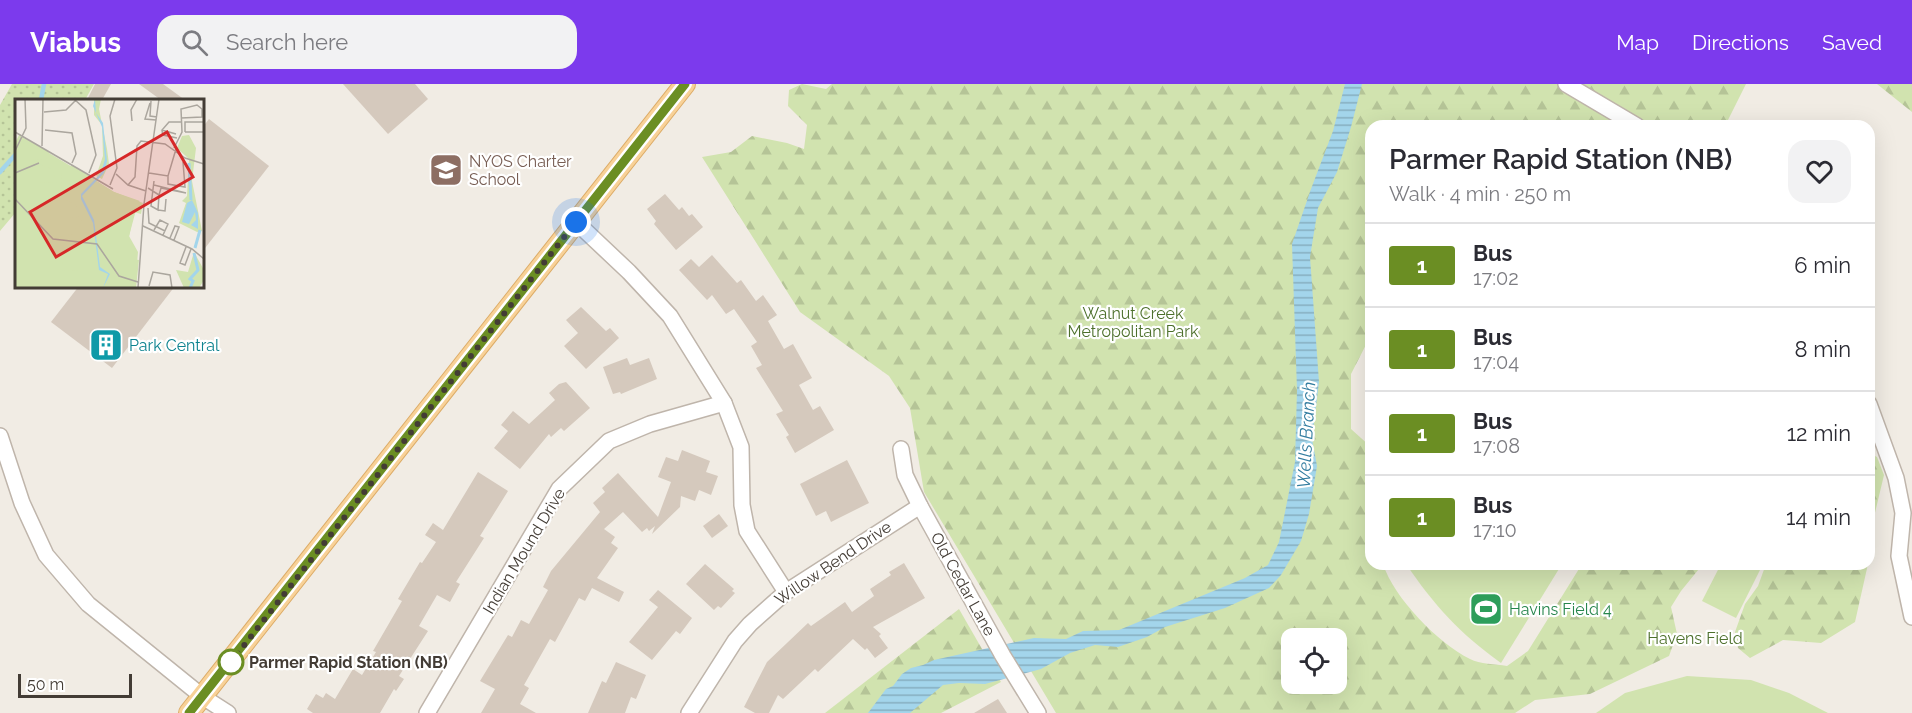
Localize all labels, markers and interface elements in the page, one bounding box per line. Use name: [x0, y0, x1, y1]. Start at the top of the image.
search box: [157, 15, 577, 69]
text: Viabus: [30, 26, 121, 59]
icon: search: [178, 26, 211, 59]
text: Search here: [226, 29, 348, 55]
text: Map: [1616, 30, 1659, 55]
text: Directions: [1692, 30, 1789, 55]
text: Saved: [1822, 30, 1882, 55]
inset map: [15, 99, 204, 288]
button: heart: [1788, 140, 1851, 203]
text: Parmer Rapid Station (NB): [1389, 143, 1732, 176]
school or university icon: NYOS Charter School: [428, 152, 464, 188]
place label: NYOS Charter School: [469, 152, 572, 189]
text: Walk · 4 min · 250 m: [1389, 182, 1571, 206]
your location: [561, 207, 591, 237]
text: Bus: [1473, 240, 1512, 266]
text: 6 min: [1794, 252, 1851, 278]
text: 1: [1417, 253, 1427, 278]
text: 17:02: [1473, 266, 1519, 290]
park label: Walnut Creek Metropolitan Park: [1068, 304, 1199, 341]
text: Bus: [1473, 324, 1512, 350]
building icon: Park Central: [88, 327, 124, 363]
place label: Park Central: [129, 336, 220, 355]
text: 8 min: [1795, 336, 1851, 362]
text: 1: [1417, 337, 1427, 362]
text: 17:04: [1473, 350, 1519, 374]
water label: Wells Branch: [1293, 381, 1319, 489]
text: Bus: [1473, 408, 1512, 434]
text: 12 min: [1787, 420, 1851, 446]
text: 1: [1417, 421, 1427, 446]
text: 17:08: [1473, 434, 1520, 458]
street label: Indian Mound Drive: [479, 485, 569, 617]
text: Bus: [1473, 492, 1512, 518]
text: 14 min: [1786, 504, 1851, 530]
text: 1: [1417, 505, 1427, 530]
street label: Willow Bend Drive: [771, 517, 895, 609]
text: 17:10: [1473, 518, 1517, 542]
street label: Old Cedar Lane: [927, 529, 999, 639]
sports icon: Havins Field 4: [1468, 591, 1504, 627]
place label: Havins Field 4: [1509, 600, 1612, 619]
map controls: [1281, 628, 1347, 694]
button: locate: [1281, 628, 1347, 694]
park label: Havens Field: [1647, 629, 1743, 648]
marker: Parmer Rapid Station (NB): [218, 649, 244, 675]
place label: Parmer Rapid Station (NB): [249, 653, 448, 672]
scale bar: [18, 671, 132, 698]
text: 50 m: [27, 675, 64, 694]

